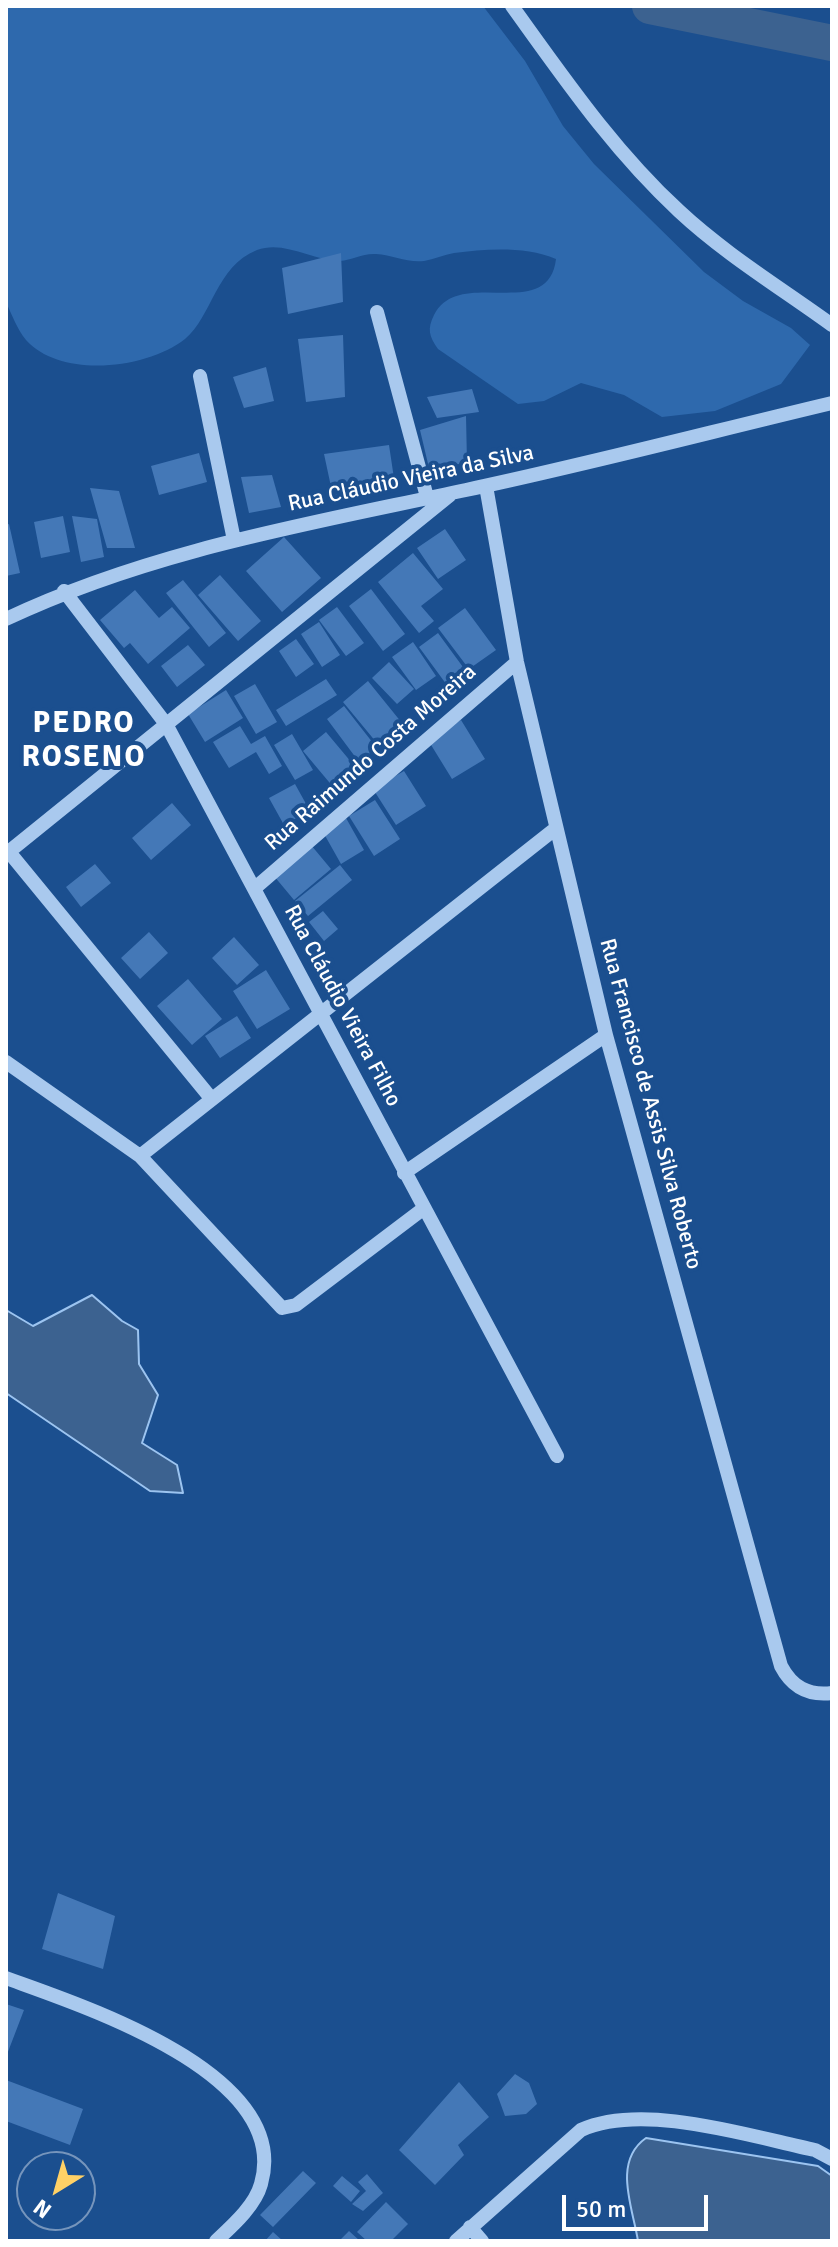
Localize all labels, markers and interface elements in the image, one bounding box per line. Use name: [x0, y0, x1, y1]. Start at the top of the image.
street label: Rua Cláudio Vieira da Silva: [286, 440, 536, 518]
street label: Rua Raimundo Costa Moreira: [260, 659, 482, 857]
district label: PEDRO ROSENO: [22, 706, 146, 776]
street label: Rua Cláudio Vieira Filho: [278, 901, 406, 1111]
street label: Rua Francisco de Assis Silva Roberto: [593, 936, 707, 1272]
north arrow: [16, 2151, 96, 2231]
scale bar: [566, 2179, 712, 2229]
text: N: [28, 2194, 57, 2224]
text: 50 m: [576, 2194, 626, 2224]

